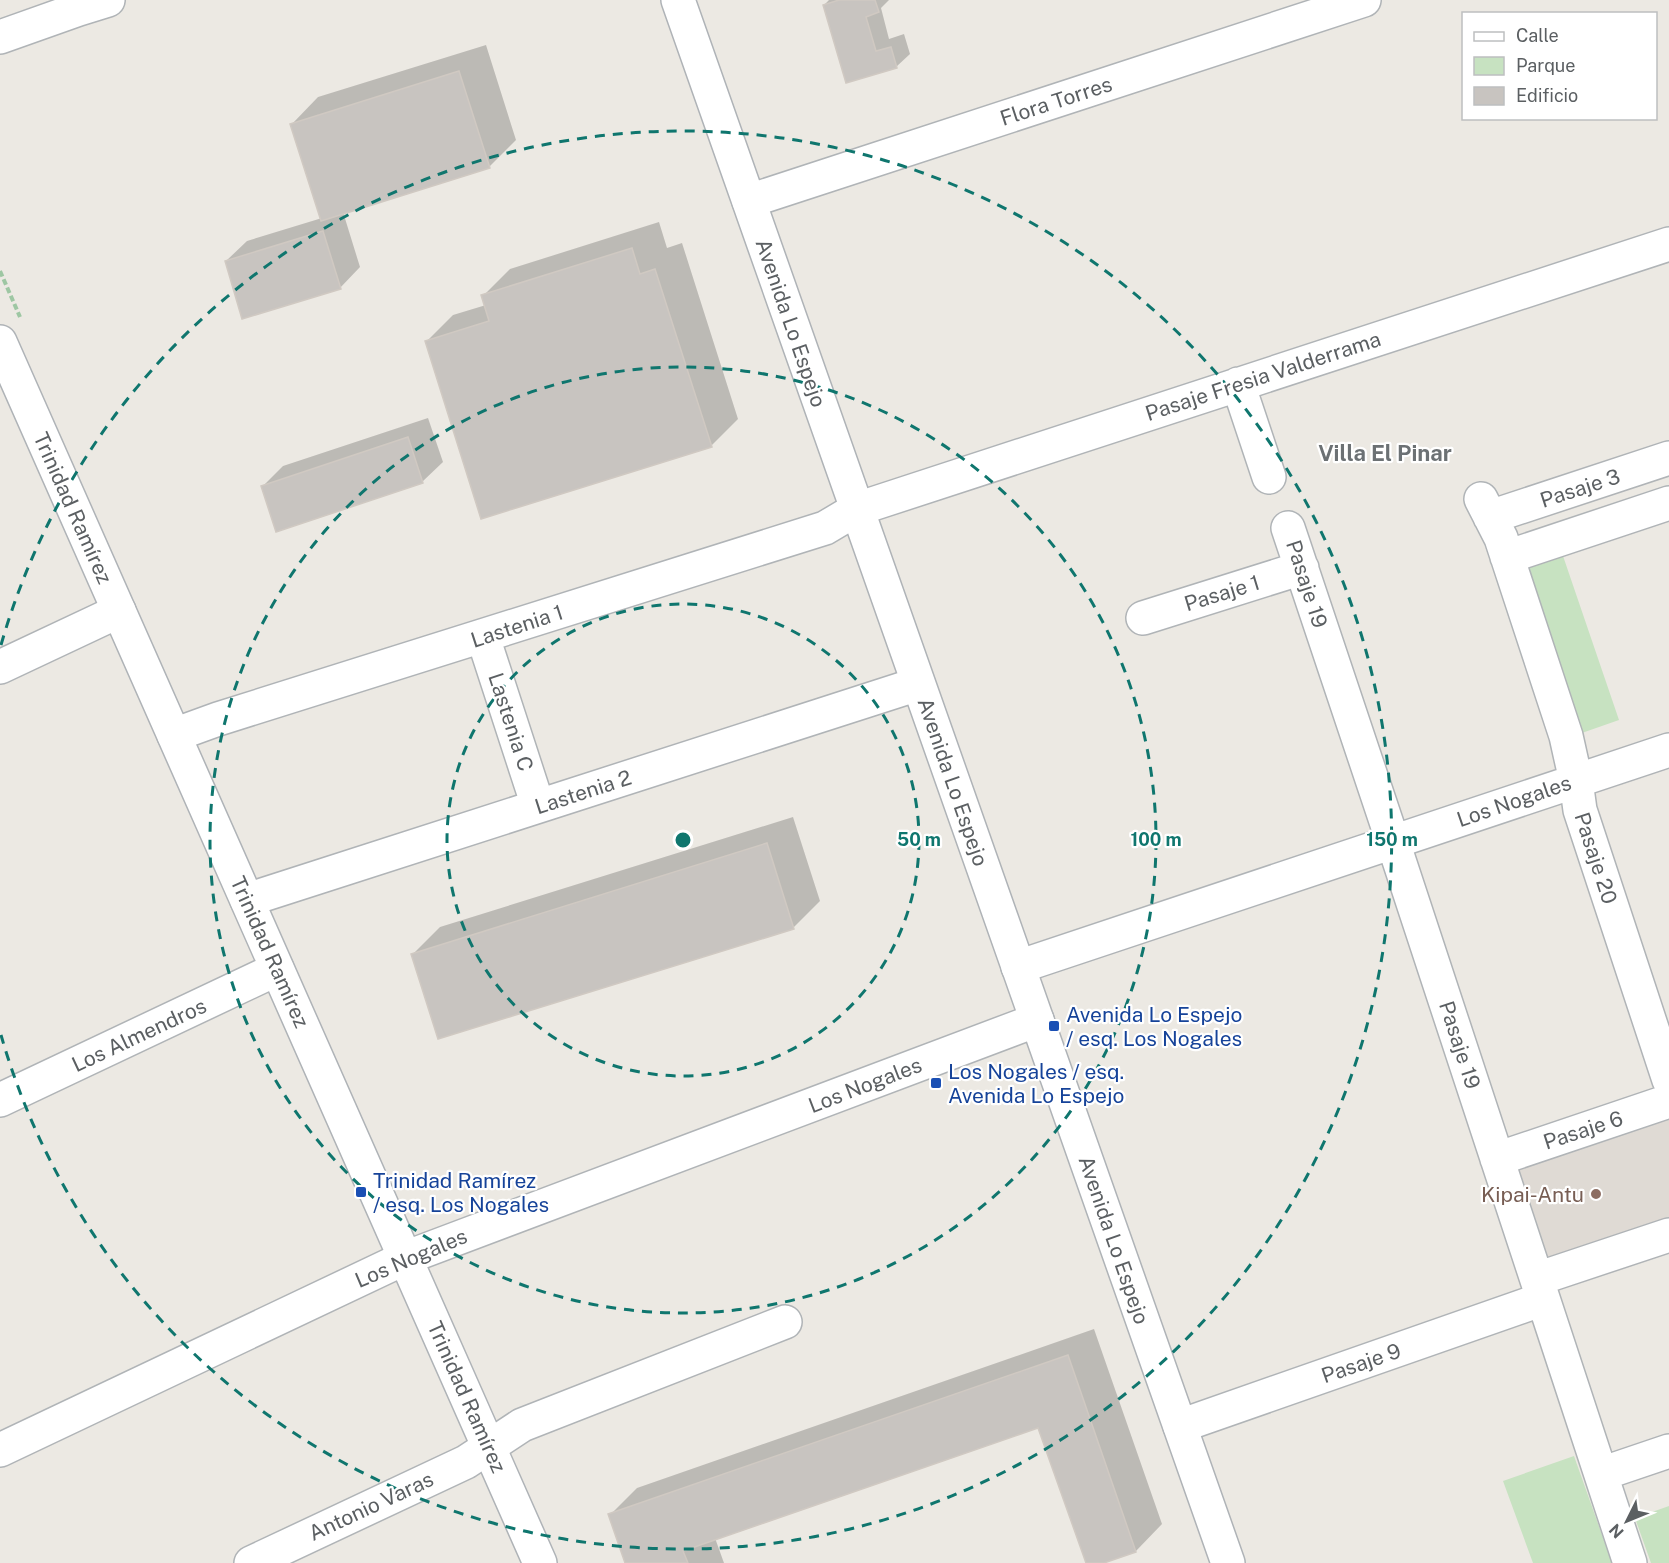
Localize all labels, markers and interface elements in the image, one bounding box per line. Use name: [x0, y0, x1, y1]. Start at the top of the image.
legend: [1462, 12, 1657, 120]
text: Calle: [1516, 25, 1559, 46]
text: Parque: [1516, 55, 1576, 76]
street label: Flora Torres: [997, 71, 1115, 131]
text: Edificio: [1516, 85, 1578, 106]
street label: Avenida Lo Espejo: [750, 236, 832, 410]
street label: Pasaje Fresia Valderrama: [1142, 326, 1384, 426]
street label: Trinidad Ramírez: [28, 428, 118, 588]
district label: Villa El Pinar: [1318, 440, 1452, 466]
street label: Pasaje 3: [1537, 463, 1623, 513]
street label: Pasaje 19: [1281, 537, 1333, 631]
street label: Pasaje 1: [1181, 570, 1263, 616]
street label: Lastenia 1: [467, 599, 567, 653]
street label: Lastenia C: [483, 670, 539, 774]
street label: Avenida Lo Espejo: [912, 695, 994, 869]
street label: Lastenia 2: [532, 765, 634, 819]
street label: Los Nogales: [1454, 770, 1574, 832]
street label: Pasaje 20: [1569, 809, 1623, 907]
text: 50 m: [897, 829, 941, 850]
text: 100 m: [1130, 829, 1182, 850]
text: 150 m: [1366, 829, 1418, 850]
centre of rings: [673, 830, 693, 850]
street label: Trinidad Ramírez: [225, 872, 315, 1032]
street label: Los Almendros: [68, 993, 210, 1077]
street label: Pasaje 19: [1434, 998, 1486, 1092]
place label: Avenida Lo Espejo / esq. Los Nogales: [1066, 1002, 1242, 1051]
marker: Avenida Lo Espejo / esq. Los Nogales: [1047, 1019, 1061, 1033]
street label: Los Nogales: [805, 1052, 925, 1118]
place label: Los Nogales / esq. Avenida Lo Espejo: [948, 1059, 1124, 1108]
marker: Los Nogales / esq. Avenida Lo Espejo: [929, 1076, 943, 1090]
street label: Pasaje 6: [1540, 1105, 1626, 1155]
street label: Avenida Lo Espejo: [1073, 1153, 1155, 1327]
place label: Trinidad Ramírez / esq. Los Nogales: [373, 1168, 549, 1217]
place label: Kipai-Antu: [1481, 1182, 1584, 1207]
marker: Trinidad Ramírez / esq. Los Nogales: [354, 1185, 368, 1199]
marker: Kipai-Antu: [1589, 1187, 1603, 1201]
street label: Los Nogales: [351, 1223, 471, 1293]
street label: Trinidad Ramírez: [422, 1317, 512, 1477]
street label: Pasaje 9: [1318, 1338, 1404, 1388]
street label: Antonio Varas: [305, 1466, 437, 1546]
north arrow: [1597, 1491, 1657, 1551]
text: N: [1605, 1520, 1628, 1542]

